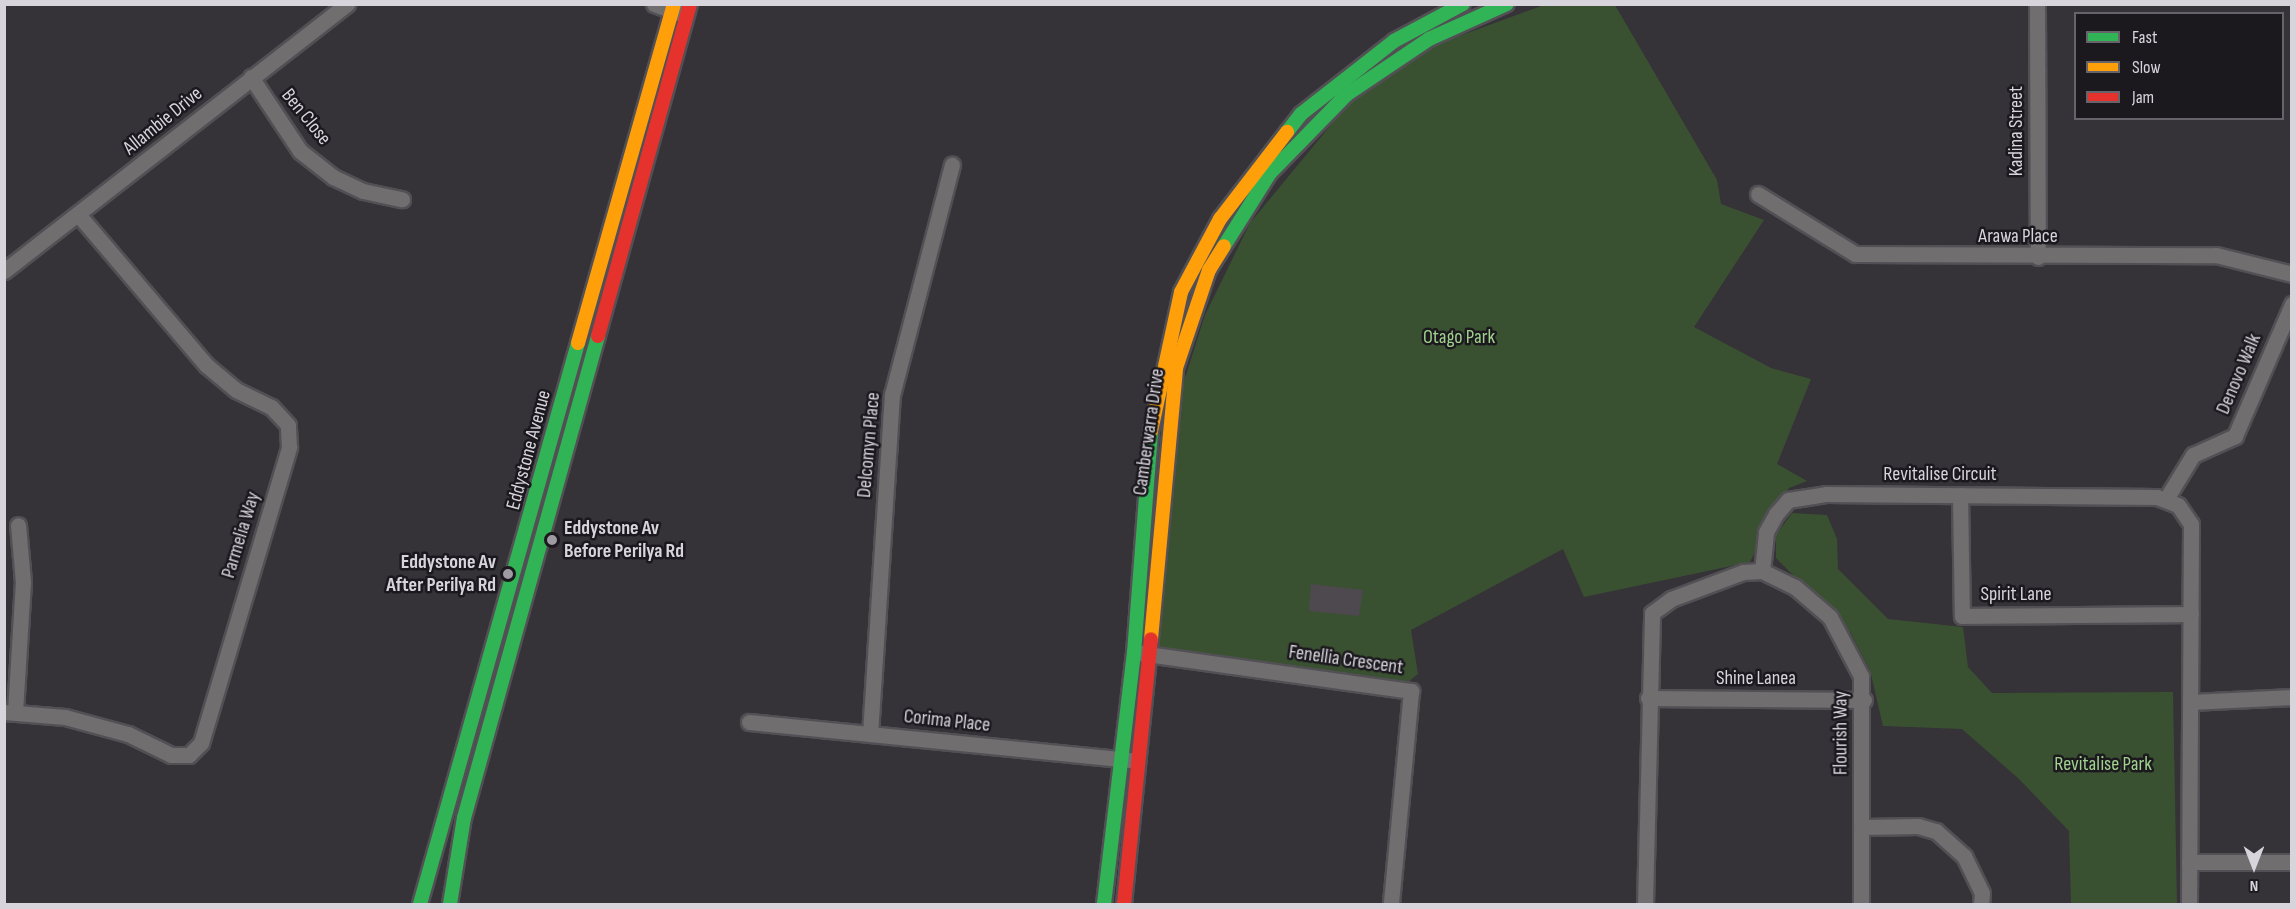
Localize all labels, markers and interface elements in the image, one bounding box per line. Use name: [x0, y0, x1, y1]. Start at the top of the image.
legend: [2074, 12, 2284, 120]
text: Fast: [2132, 27, 2157, 48]
text: Slow: [2132, 57, 2161, 78]
street label: Allambie Drive: [119, 82, 207, 160]
street label: Ben Close: [276, 84, 336, 150]
street label: Kadina Street: [2004, 86, 2028, 176]
text: Jam: [2132, 87, 2154, 108]
street label: Arawa Place: [1978, 224, 2058, 248]
park label: Otago Park: [1423, 325, 1495, 349]
street label: Denovo Walk: [2211, 330, 2267, 418]
street label: Camberwarra Drive: [1128, 367, 1170, 497]
street label: Eddystone Avenue: [502, 388, 556, 512]
street label: Delcomyn Place: [852, 391, 886, 499]
street label: Revitalise Circuit: [1883, 462, 1997, 486]
street label: Parmelia Way: [217, 489, 265, 581]
place label: Eddystone Av Before Perilya Rd: [564, 516, 684, 563]
marker: Eddystone Av Before Perilya Rd: [545, 533, 559, 547]
place label: Eddystone Av After Perilya Rd: [386, 550, 496, 597]
marker: Eddystone Av After Perilya Rd: [501, 567, 515, 581]
street label: Spirit Lane: [1981, 582, 2051, 606]
street label: Fenellia Crescent: [1287, 640, 1405, 680]
street label: Shine Lanea: [1716, 666, 1796, 690]
street label: Flourish Way: [1829, 691, 1853, 775]
street label: Corima Place: [903, 705, 991, 737]
park label: Revitalise Park: [2054, 752, 2152, 776]
north arrow: [2224, 837, 2284, 897]
text: N: [2250, 876, 2258, 895]

